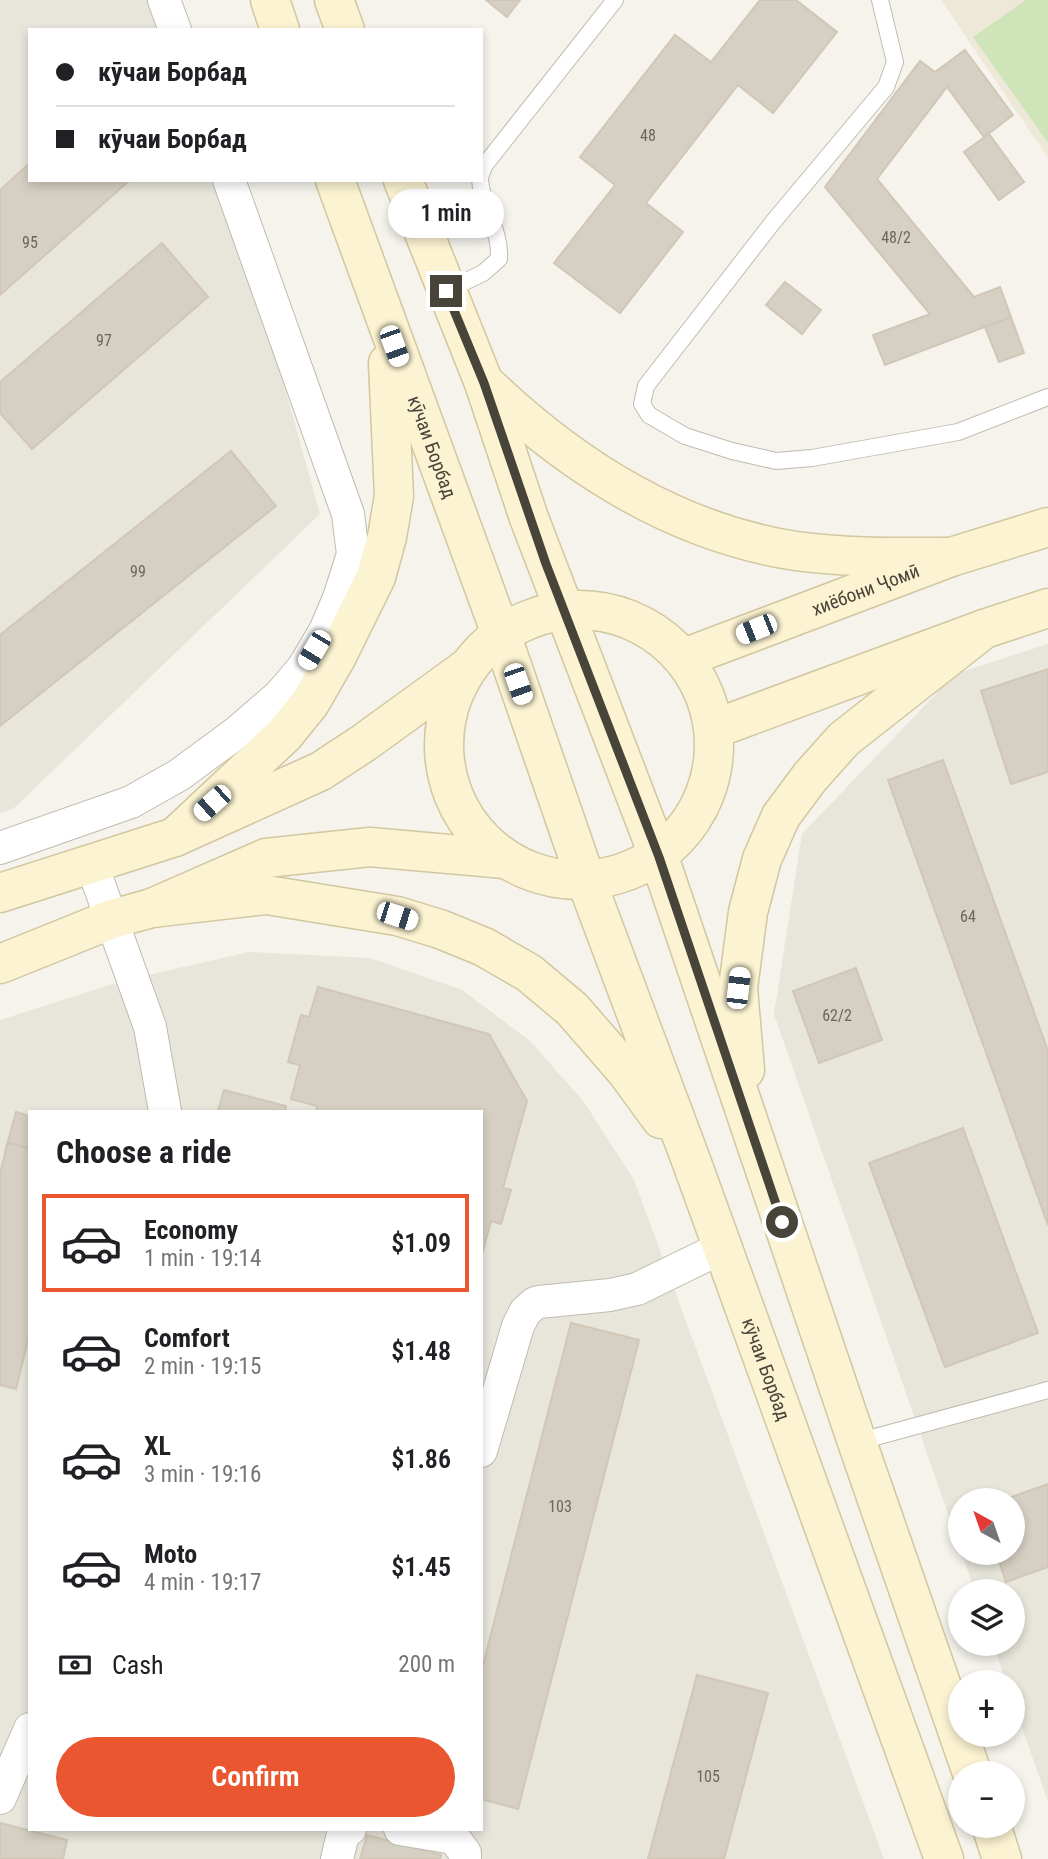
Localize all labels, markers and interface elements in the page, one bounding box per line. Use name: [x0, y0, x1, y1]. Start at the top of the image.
text: кӯчаи Борбад: [98, 57, 247, 87]
text: кӯчаи Борбад: [98, 124, 247, 154]
house number: 48: [640, 126, 656, 145]
callout: 1 min: [388, 190, 504, 238]
text: 1 min: [421, 200, 471, 227]
house number: 48/2: [881, 228, 911, 247]
house number: 95: [22, 233, 38, 252]
route end: [430, 275, 462, 307]
car: [377, 323, 412, 369]
house number: 97: [96, 331, 112, 350]
street label: кӯчаи Борбад: [403, 393, 461, 501]
street label: хиёбони Ҷомӣ: [809, 559, 923, 621]
house number: 99: [130, 562, 146, 581]
car: [733, 611, 780, 647]
car: [295, 627, 334, 673]
car: [502, 661, 535, 707]
car: [190, 781, 235, 825]
car: [374, 900, 421, 932]
house number: 64: [960, 907, 976, 926]
car: [726, 966, 751, 1010]
house number: 62/2: [822, 1006, 852, 1025]
text: Choose a ride: [56, 1133, 231, 1171]
route start: [766, 1206, 798, 1238]
icon: car: [60, 1212, 123, 1275]
text: Economy: [144, 1215, 238, 1245]
text: $1.09: [391, 1228, 451, 1258]
text: 1 min · 19:14: [144, 1245, 261, 1272]
street label: кӯчаи Борбад: [737, 1315, 795, 1424]
icon: car: [60, 1320, 123, 1383]
text: Comfort: [144, 1323, 230, 1353]
text: $1.48: [391, 1336, 451, 1366]
text: 2 min · 19:15: [144, 1353, 261, 1380]
icon: car: [60, 1428, 123, 1491]
text: XL: [144, 1431, 171, 1461]
text: $1.86: [391, 1444, 451, 1474]
text: 3 min · 19:16: [144, 1461, 261, 1488]
north arrow: [948, 1488, 1026, 1564]
map controls: [948, 1488, 1025, 1838]
house number: 103: [548, 1497, 572, 1516]
icon: car: [60, 1536, 123, 1599]
text: Moto: [144, 1539, 197, 1569]
text: $1.45: [391, 1552, 451, 1582]
text: 4 min · 19:17: [144, 1569, 261, 1596]
button: layers: [948, 1579, 1025, 1656]
icon: cash: [56, 1646, 94, 1684]
text: Cash: [112, 1650, 164, 1680]
text: 200 m: [398, 1651, 455, 1678]
button: +: [948, 1670, 1025, 1747]
button: Confirm: [56, 1737, 455, 1817]
button: −: [948, 1761, 1025, 1838]
house number: 105: [696, 1767, 720, 1786]

